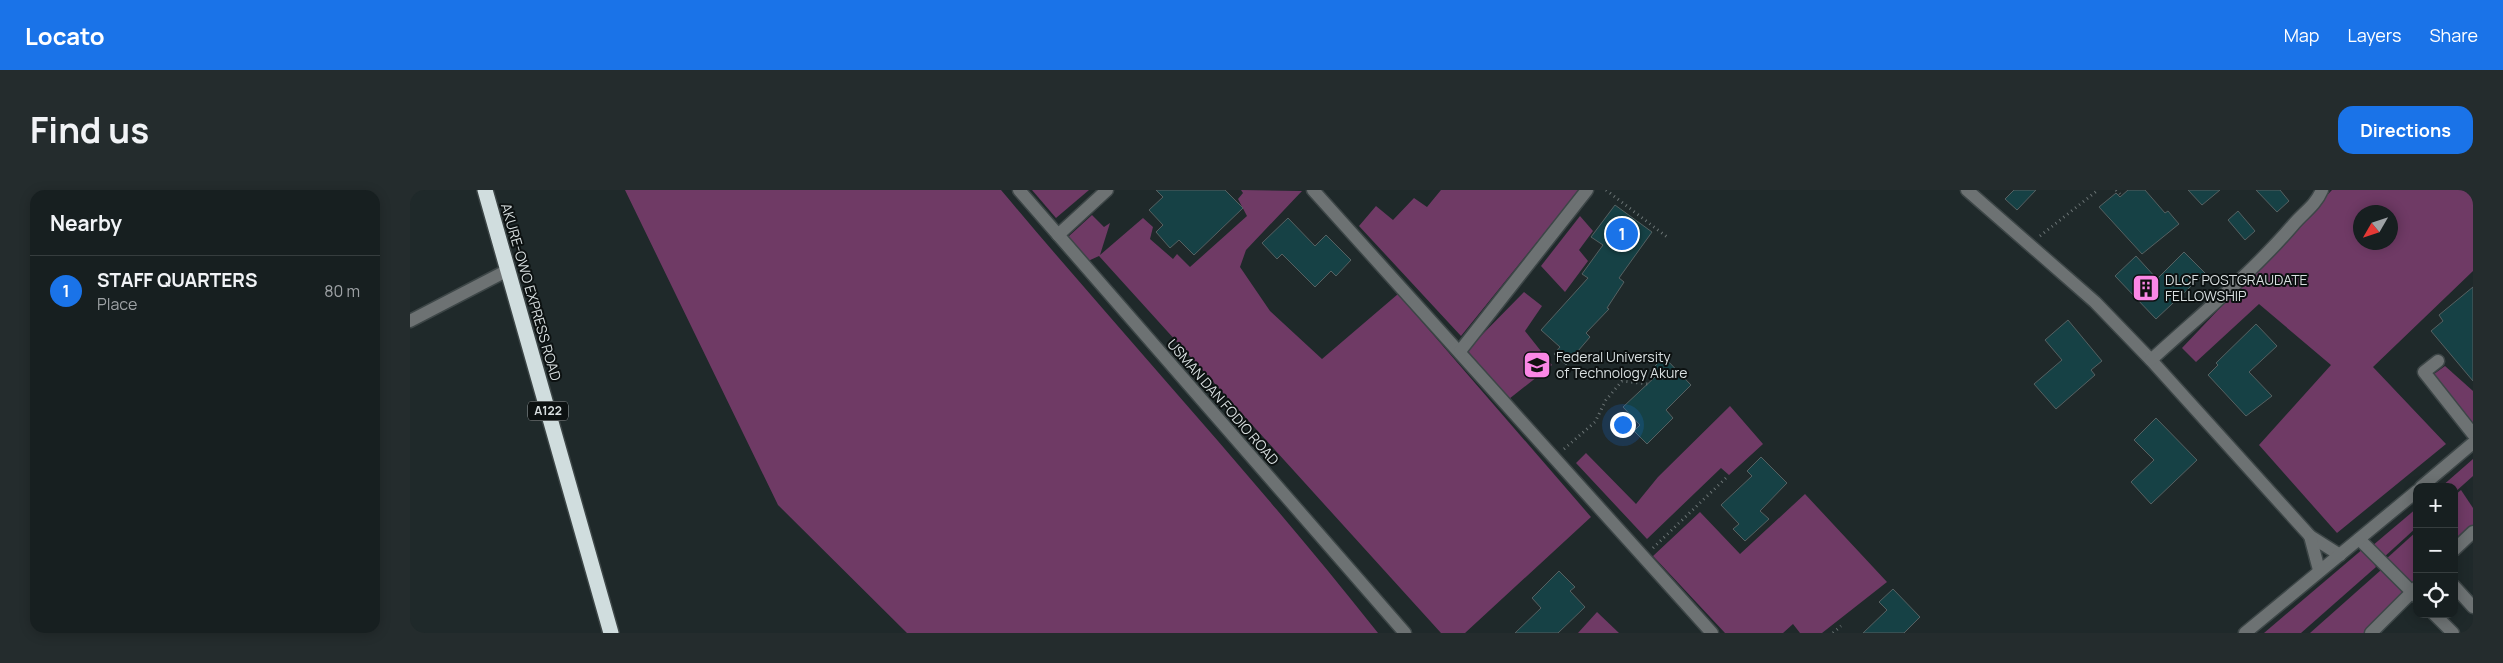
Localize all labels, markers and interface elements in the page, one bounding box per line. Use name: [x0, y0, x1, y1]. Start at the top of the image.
text: Locato: [25, 19, 105, 52]
text: Map: [2284, 23, 2319, 47]
text: Layers: [2347, 23, 2401, 47]
text: Share: [2429, 23, 2478, 47]
text: Find us: [30, 106, 149, 154]
button: Directions: [2338, 106, 2473, 154]
street label: AKURE-OWO EXPRESS ROAD: [497, 201, 566, 383]
north arrow: [2353, 205, 2398, 250]
text: Nearby: [50, 209, 122, 237]
pin: 1: [1606, 215, 1638, 253]
text: STAFF QUARTERS: [97, 267, 257, 293]
place label: DLCF POSTGRAUDATE FELLOWSHIP: [2165, 270, 2308, 305]
building icon: DLCF POSTGRAUDATE FELLOWSHIP: [2131, 273, 2161, 303]
text: 1: [62, 280, 70, 302]
text: 80 m: [324, 280, 360, 302]
text: Place: [97, 293, 137, 315]
street label: USMAN DAN FODIO ROAD: [1163, 335, 1283, 469]
place label: Federal University of Technology Akure: [1556, 347, 1687, 382]
school or university icon: Federal University of Technology Akure: [1522, 350, 1552, 380]
road number: A122: [528, 402, 568, 420]
your location: [1610, 412, 1636, 438]
map controls: [2413, 483, 2458, 618]
button: +: [2413, 483, 2458, 528]
button: −: [2413, 528, 2458, 573]
button: locate: [2413, 573, 2458, 618]

